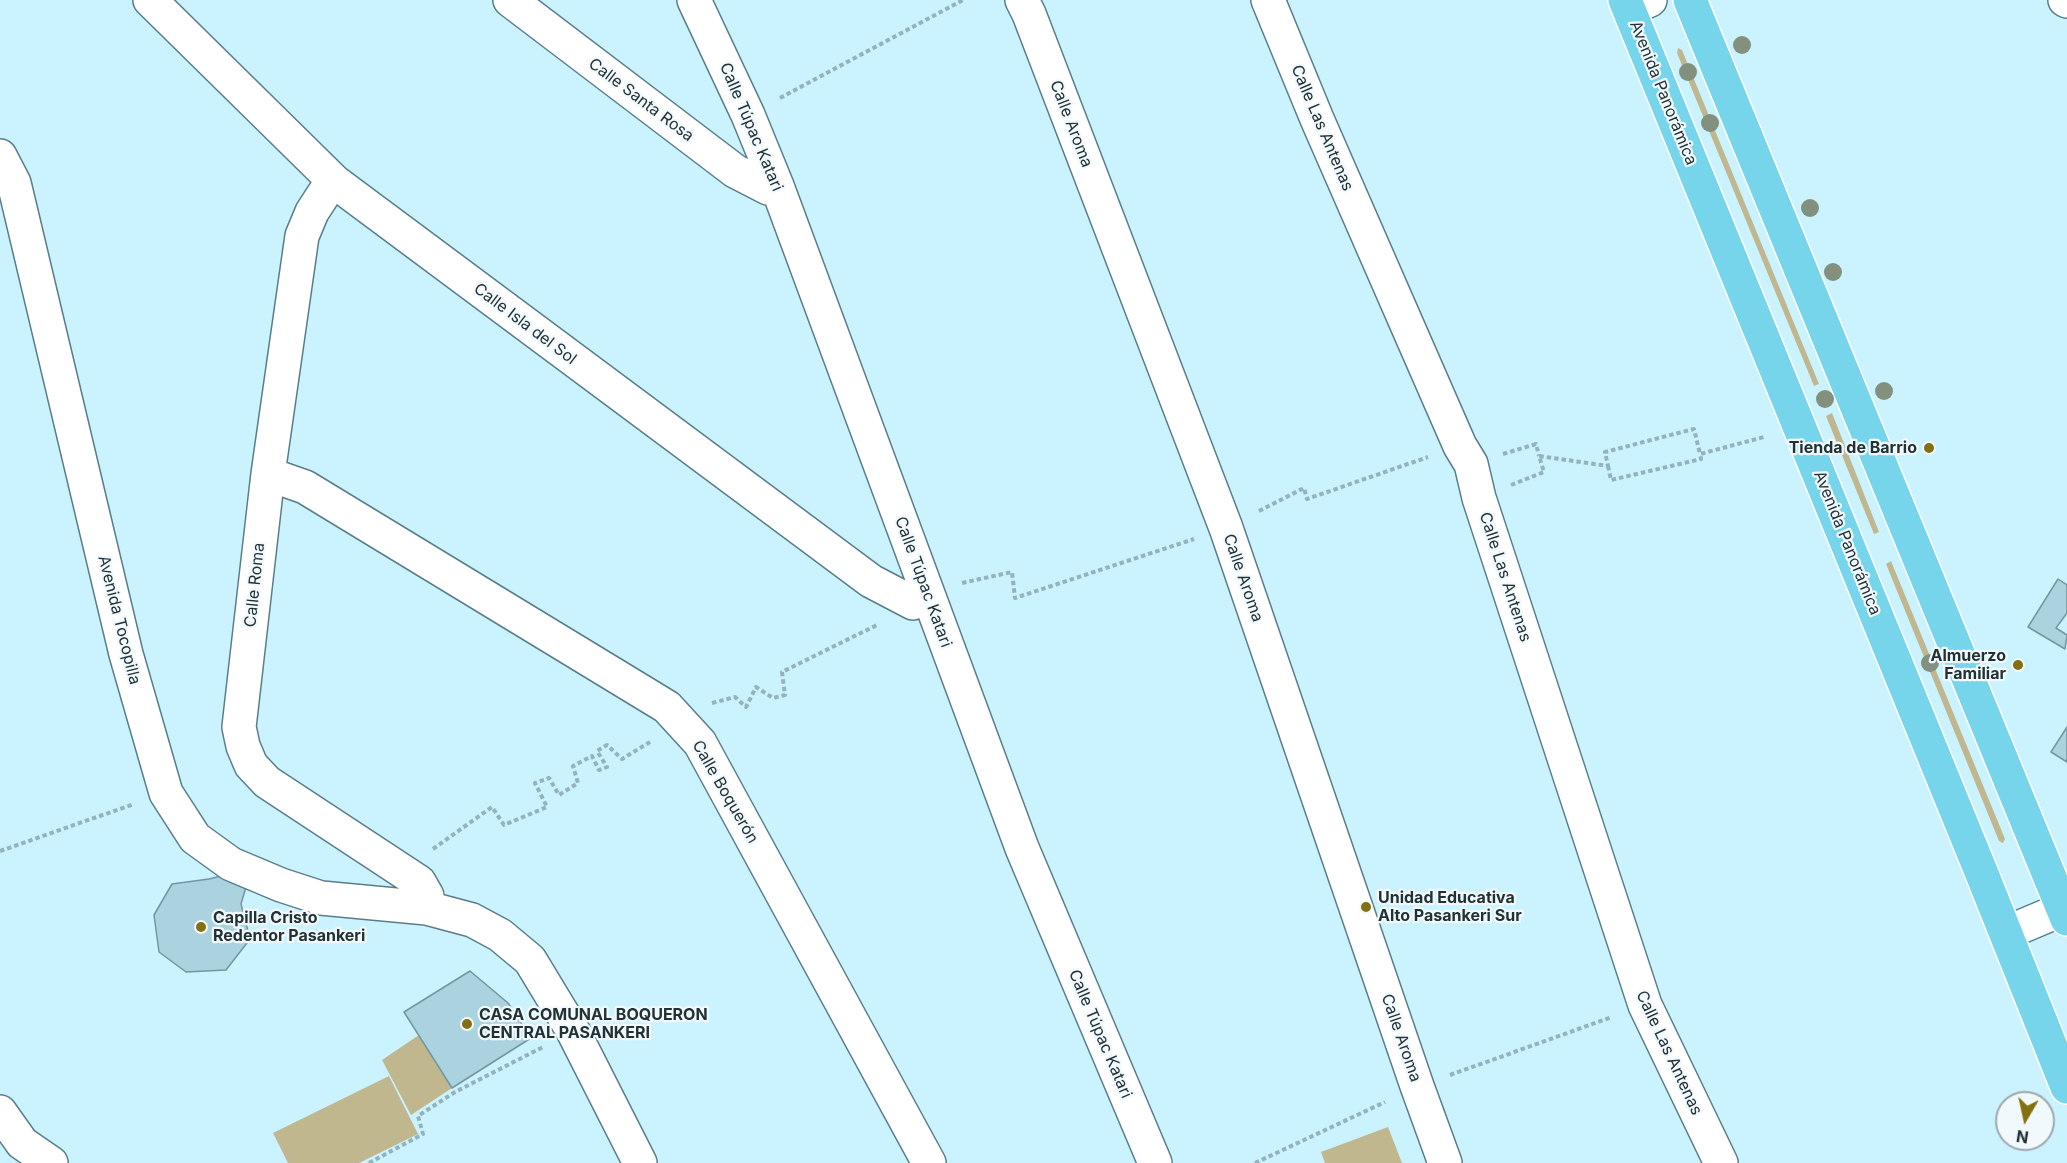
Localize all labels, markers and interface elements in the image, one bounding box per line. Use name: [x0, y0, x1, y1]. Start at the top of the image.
street label: Avenida Panorámica: [1625, 18, 1701, 168]
street label: Calle Santa Rosa: [585, 54, 697, 146]
street label: Calle Túpac Katari: [715, 60, 787, 194]
street label: Calle Las Antenas: [1287, 62, 1357, 194]
street label: Calle Aroma: [1046, 78, 1096, 170]
street label: Calle Isla del Sol: [470, 279, 580, 369]
place label: Tienda de Barrio: [1789, 438, 1917, 458]
marker: Tienda de Barrio: [1922, 441, 1936, 455]
street label: Avenida Panorámica: [1809, 468, 1885, 618]
street label: Calle Las Antenas: [1475, 510, 1535, 644]
street label: Calle Túpac Katari: [890, 514, 956, 650]
street label: Calle Aroma: [1219, 532, 1267, 624]
street label: Calle Roma: [241, 542, 269, 628]
street label: Avenida Tocopilla: [94, 553, 144, 687]
place label: Almuerzo Familiar: [1930, 646, 2006, 684]
marker: Almuerzo Familiar: [2011, 658, 2025, 672]
street label: Calle Boquerón: [688, 737, 762, 847]
place label: Unidad Educativa Alto Pasankeri Sur: [1378, 888, 1522, 926]
marker: Unidad Educativa Alto Pasankeri Sur: [1359, 900, 1373, 914]
place label: Capilla Cristo Redentor Pasankeri: [213, 908, 365, 946]
marker: Capilla Cristo Redentor Pasankeri: [194, 920, 208, 934]
street label: Calle Túpac Katari: [1064, 967, 1136, 1101]
street label: Calle Las Antenas: [1632, 988, 1706, 1118]
street label: Calle Aroma: [1377, 992, 1425, 1084]
place label: CASA COMUNAL BOQUERON CENTRAL PASANKERI: [479, 1005, 708, 1043]
marker: CASA COMUNAL BOQUERON CENTRAL PASANKERI: [460, 1017, 474, 1031]
north arrow: [1995, 1091, 2055, 1151]
text: N: [2015, 1126, 2030, 1148]

